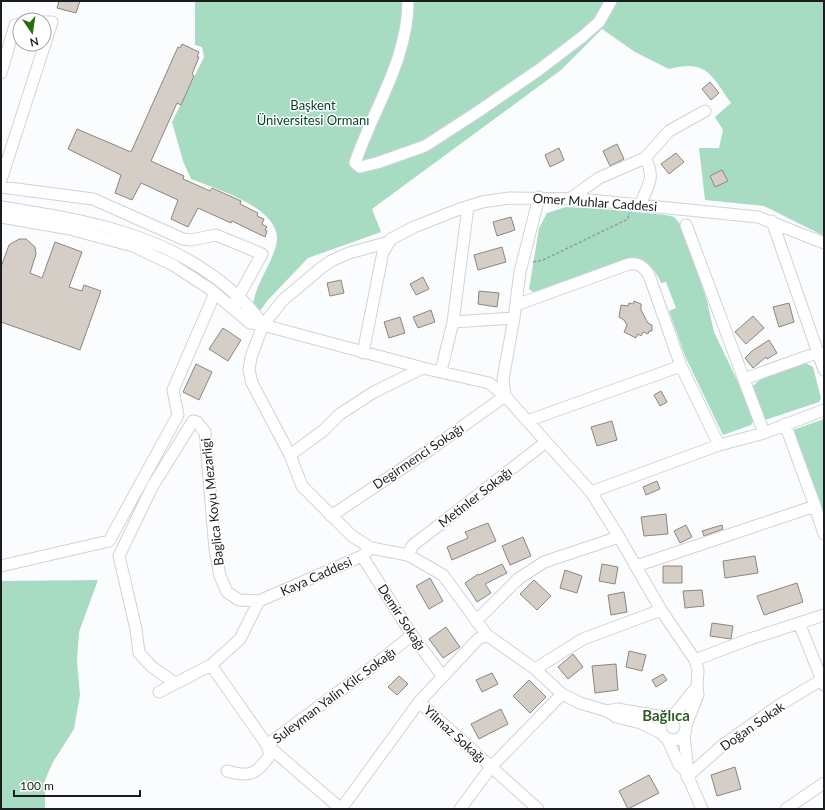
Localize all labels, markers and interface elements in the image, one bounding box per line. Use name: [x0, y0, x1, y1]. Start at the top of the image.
north arrow: [12, 12, 52, 52]
text: N: [29, 35, 40, 50]
park label: Başkent Üniversitesi Ormanı: [257, 97, 369, 128]
street label: Omer Muhlar Caddesi: [532, 190, 658, 214]
street label: Degirmenci Sokağı: [370, 420, 466, 492]
street label: Baglica Koyu Mezarligi: [197, 437, 227, 567]
street label: Metinler Sokağı: [435, 463, 515, 531]
street label: Kaya Caddesi: [278, 553, 354, 599]
street label: Demir Sokağı: [375, 581, 429, 653]
street label: Suleyman Yalin Kilc Sokağı: [270, 644, 398, 746]
street label: Doğan Sokak: [717, 698, 788, 754]
street label: Yilmaz Sokağı: [421, 702, 489, 766]
district label: Bağlıca: [642, 706, 690, 724]
scale bar: [14, 772, 140, 798]
text: 100 m: [20, 778, 54, 793]

